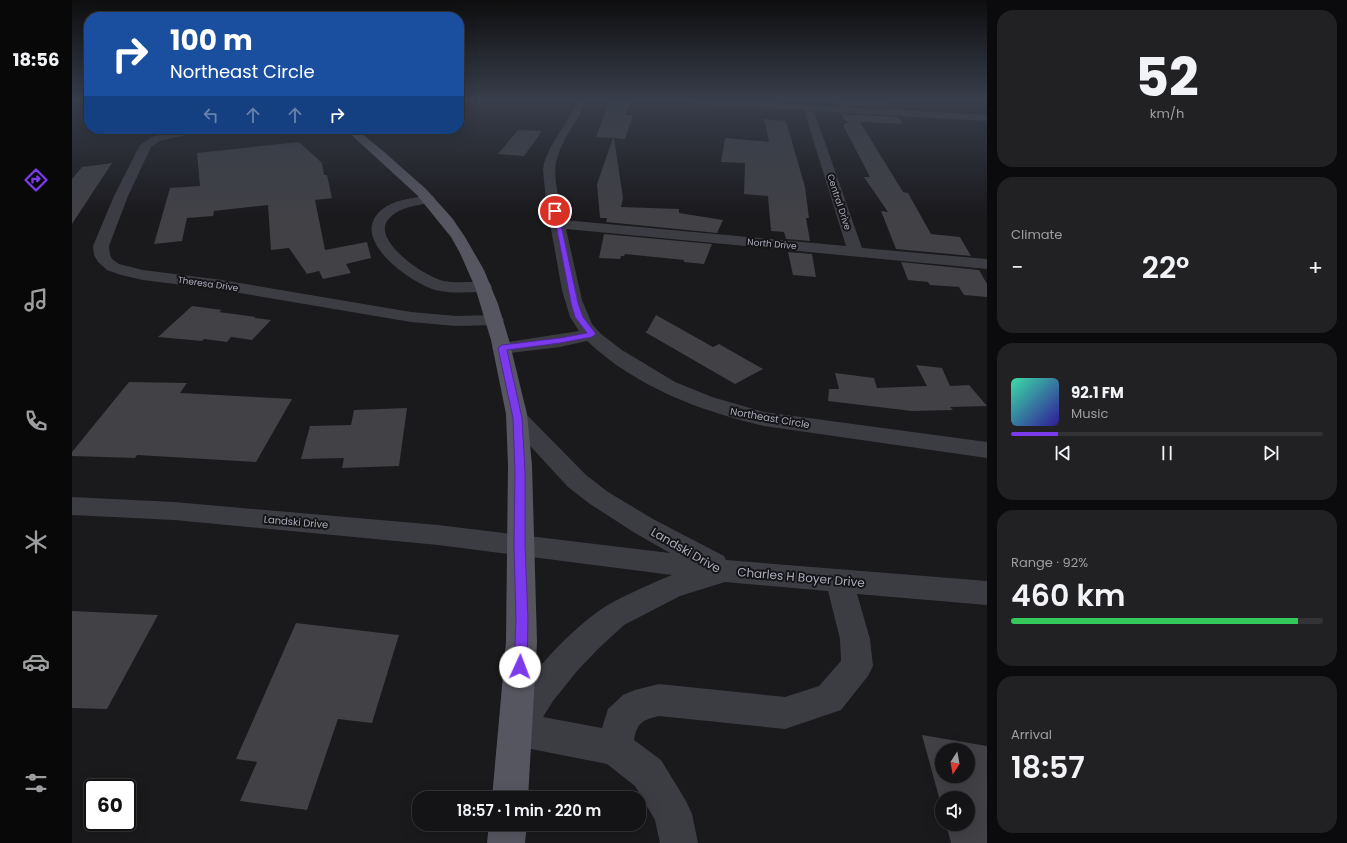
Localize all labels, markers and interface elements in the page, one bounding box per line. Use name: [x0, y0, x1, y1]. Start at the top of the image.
text: 100 m: [170, 21, 253, 60]
icon: right: [104, 28, 156, 80]
text: 52: [1135, 41, 1199, 114]
text: 18:56: [13, 47, 59, 72]
text: Northeast Circle: [170, 59, 315, 84]
icon: left: [200, 104, 222, 126]
icon: ahead: [242, 104, 264, 126]
icon: ahead: [284, 104, 306, 126]
icon: right: [326, 104, 348, 126]
text: km/h: [1150, 104, 1184, 123]
icon: directions: [22, 166, 50, 194]
street label: Central Drive: [824, 172, 854, 232]
pin: [538, 194, 572, 228]
icon: arrive: [544, 200, 566, 222]
text: Climate: [1011, 225, 1062, 244]
street label: North Drive: [747, 236, 798, 252]
text: 22°: [1142, 246, 1189, 289]
text: −: [1011, 252, 1023, 283]
text: +: [1308, 252, 1323, 283]
street label: Theresa Drive: [177, 274, 239, 294]
icon: music: [22, 286, 50, 314]
text: 92.1 FM: [1071, 382, 1124, 403]
street label: Northeast Circle: [729, 404, 811, 432]
text: Music: [1071, 404, 1108, 423]
icon: phone: [22, 407, 50, 435]
icon: previous: [1052, 442, 1074, 464]
icon: pause: [1156, 442, 1178, 464]
icon: next: [1260, 442, 1282, 464]
street label: Landski Drive: [263, 512, 329, 532]
street label: Landski Drive: [648, 523, 724, 577]
icon: climate: [22, 528, 50, 556]
text: Range · 92%: [1011, 553, 1088, 572]
street label: Charles H Boyer Drive: [737, 563, 865, 591]
text: 460 km: [1011, 574, 1126, 617]
position arrow: [499, 646, 541, 688]
icon: car: [22, 648, 50, 676]
text: Arrival: [1011, 725, 1052, 744]
north arrow: [935, 743, 975, 783]
map controls: [935, 743, 975, 831]
text: 18:57: [1011, 746, 1085, 789]
icon: filters: [22, 769, 50, 797]
speed limit sign: 60: [84, 779, 136, 831]
button: sound: [935, 791, 975, 831]
text: 18:57 · 1 min · 220 m: [457, 800, 601, 821]

